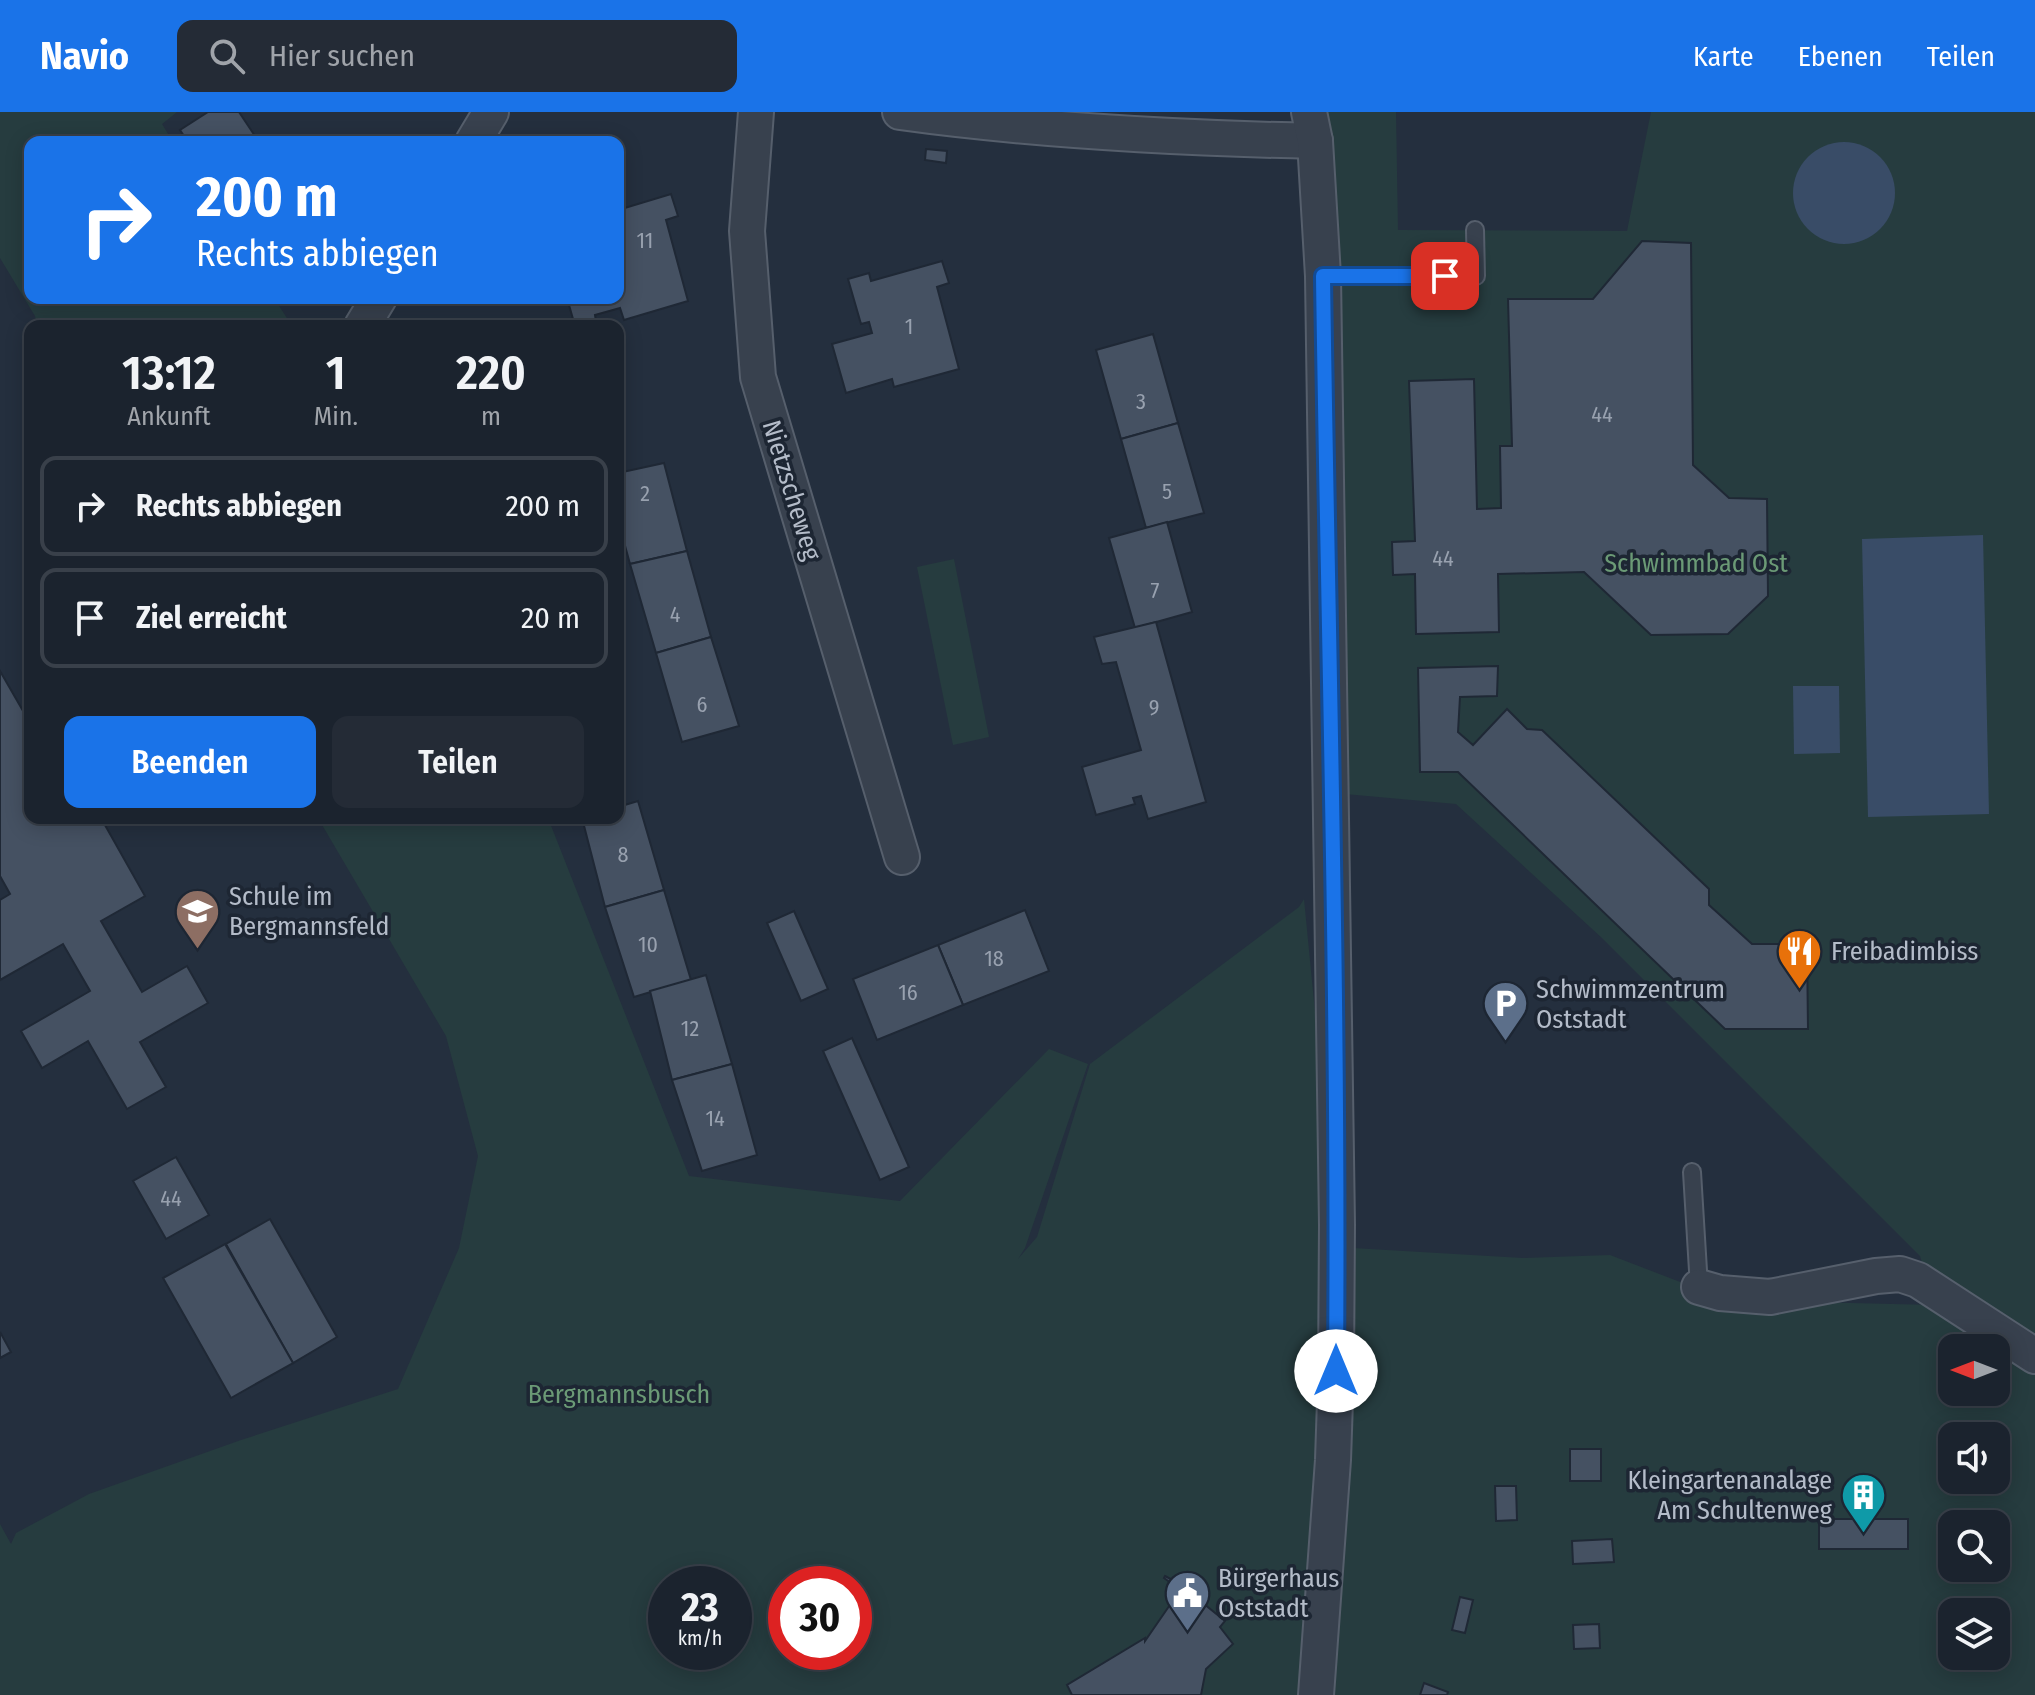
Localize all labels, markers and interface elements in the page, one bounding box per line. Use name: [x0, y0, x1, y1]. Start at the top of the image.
search box: [177, 20, 737, 92]
text: Navio: [40, 33, 129, 79]
icon: search: [205, 34, 249, 78]
text: Hier suchen: [269, 38, 415, 74]
text: Karte: [1693, 40, 1754, 73]
text: Ebenen: [1798, 40, 1883, 73]
text: Teilen: [1927, 40, 1995, 73]
text: 200 m: [196, 164, 337, 231]
icon: right: [64, 168, 168, 272]
house number: 11: [637, 227, 653, 254]
text: Rechts abbiegen: [196, 232, 439, 276]
pin: [1411, 242, 1479, 310]
icon: arrive: [1423, 254, 1467, 298]
house number: 1: [905, 313, 913, 340]
text: 13:12: [122, 344, 216, 402]
text: 1: [326, 344, 346, 402]
text: 220: [456, 344, 526, 402]
house number: 3: [1136, 388, 1146, 415]
text: Ankunft: [127, 401, 210, 432]
text: Min.: [314, 401, 358, 432]
text: m: [481, 401, 501, 432]
house number: 44: [1591, 401, 1613, 428]
street label: Nietzscheweg: [756, 416, 828, 565]
house number: 5: [1162, 478, 1172, 505]
house number: 2: [640, 480, 650, 507]
icon: right: [68, 484, 112, 528]
text: Rechts abbiegen: [136, 488, 342, 524]
text: 200 m: [505, 488, 580, 524]
house number: 44: [1432, 545, 1454, 572]
park label: Schwimmbad Ost: [1604, 548, 1788, 579]
house number: 7: [1151, 577, 1160, 604]
icon: arrive: [68, 596, 112, 640]
text: Ziel erreicht: [136, 600, 287, 636]
text: 20 m: [521, 600, 580, 636]
house number: 4: [670, 601, 681, 628]
house number: 6: [697, 691, 708, 718]
house number: 9: [1149, 694, 1159, 721]
button: Beenden: [64, 716, 316, 808]
button: Teilen: [332, 716, 584, 808]
house number: 8: [617, 841, 629, 868]
place label: Schule im Bergmannsfeld: [229, 881, 389, 942]
school or university icon: Schule im Bergmannsfeld: [174, 887, 222, 950]
restaurant icon: Freibadimbiss: [1776, 927, 1824, 990]
house number: 10: [638, 931, 658, 958]
place label: Freibadimbiss: [1831, 936, 1978, 967]
house number: 18: [984, 945, 1004, 972]
place label: Schwimmzentrum Oststadt: [1536, 974, 1725, 1035]
house number: 16: [898, 979, 918, 1006]
parking icon: Schwimmzentrum Oststadt: [1481, 980, 1529, 1043]
house number: 12: [681, 1015, 699, 1042]
house number: 14: [705, 1105, 725, 1132]
house number: 44: [160, 1185, 182, 1212]
position arrow: [1294, 1329, 1378, 1413]
north arrow: [1938, 1334, 2010, 1406]
map controls: [1938, 1334, 2010, 1670]
park label: Bergmannsbusch: [528, 1379, 710, 1410]
button: sound: [1938, 1422, 2010, 1494]
place label: Kleingartenanalage Am Schultenweg: [1627, 1465, 1833, 1526]
building icon: Kleingartenanalage Am Schultenweg: [1839, 1471, 1887, 1534]
button: search: [1938, 1510, 2010, 1582]
place label: Bürgerhaus Oststadt: [1218, 1563, 1339, 1624]
speed limit sign: 30: [768, 1566, 872, 1670]
public building icon: Bürgerhaus Oststadt: [1163, 1569, 1211, 1632]
text: 23: [681, 1584, 719, 1632]
button: layers: [1938, 1598, 2010, 1670]
text: km/h: [678, 1626, 722, 1650]

